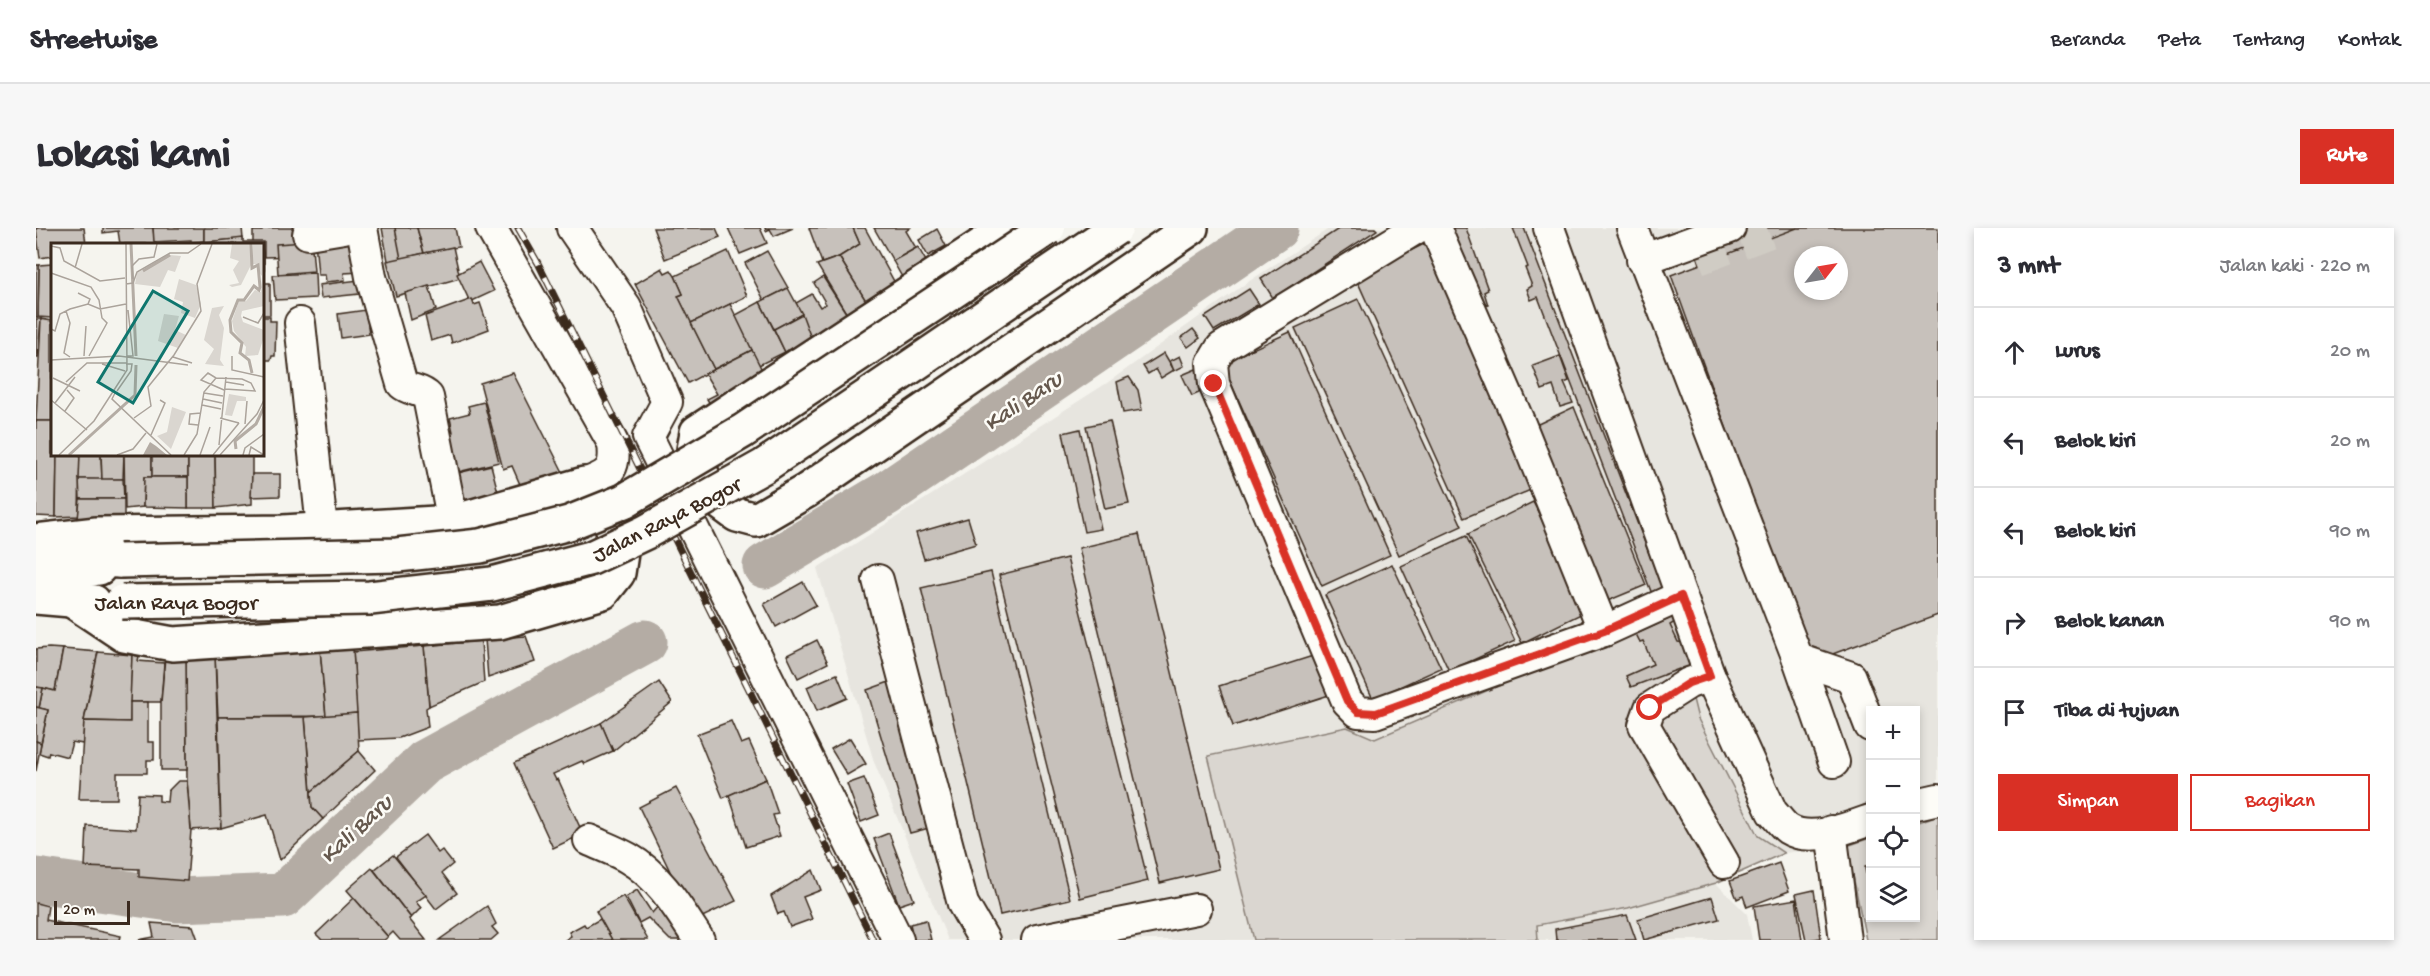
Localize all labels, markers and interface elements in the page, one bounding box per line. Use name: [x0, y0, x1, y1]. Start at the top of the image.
text: Streetwise: [30, 25, 157, 58]
text: Beranda: [2051, 29, 2125, 54]
text: Peta: [2158, 29, 2201, 54]
text: Tentang: [2234, 29, 2305, 54]
text: Kontak: [2338, 29, 2400, 54]
button: Rute: [2300, 129, 2394, 184]
text: Lokasi kami: [36, 132, 231, 181]
inset map: [51, 243, 264, 456]
north arrow: [1794, 246, 1848, 300]
text: 3 mnt: [1998, 252, 2059, 283]
text: Jalan kaki · 220 m: [2220, 256, 2370, 279]
icon: ahead: [1998, 336, 2031, 369]
text: Lurus: [2055, 339, 2100, 365]
text: 20 m: [2330, 341, 2370, 364]
water label: Kali Baru: [979, 365, 1070, 440]
route end: [1200, 370, 1226, 396]
icon: left: [1998, 426, 2031, 459]
text: Belok kiri: [2055, 429, 2136, 455]
text: 20 m: [2330, 431, 2370, 454]
street label: Jalan Raya Bogor: [589, 472, 748, 570]
icon: left: [1998, 516, 2031, 549]
text: Belok kiri: [2055, 519, 2136, 545]
text: 90 m: [2330, 521, 2370, 544]
street label: Jalan Raya Bogor: [95, 592, 260, 618]
icon: right: [1998, 606, 2031, 639]
text: Belok kanan: [2055, 609, 2164, 635]
text: 90 m: [2330, 611, 2370, 634]
route start: [1636, 694, 1662, 720]
icon: arrive: [1998, 696, 2031, 729]
text: Tiba di tujuan: [2055, 699, 2179, 725]
map controls: [1866, 706, 1920, 922]
button: +: [1866, 706, 1920, 760]
button: −: [1866, 760, 1920, 814]
button: Simpan: [1998, 774, 2178, 831]
button: Bagikan: [2190, 774, 2370, 831]
water label: Kali Baru: [315, 789, 401, 871]
button: locate: [1866, 814, 1920, 868]
button: layers: [1866, 868, 1920, 922]
scale bar: [54, 898, 130, 926]
text: 20 m: [63, 902, 95, 921]

